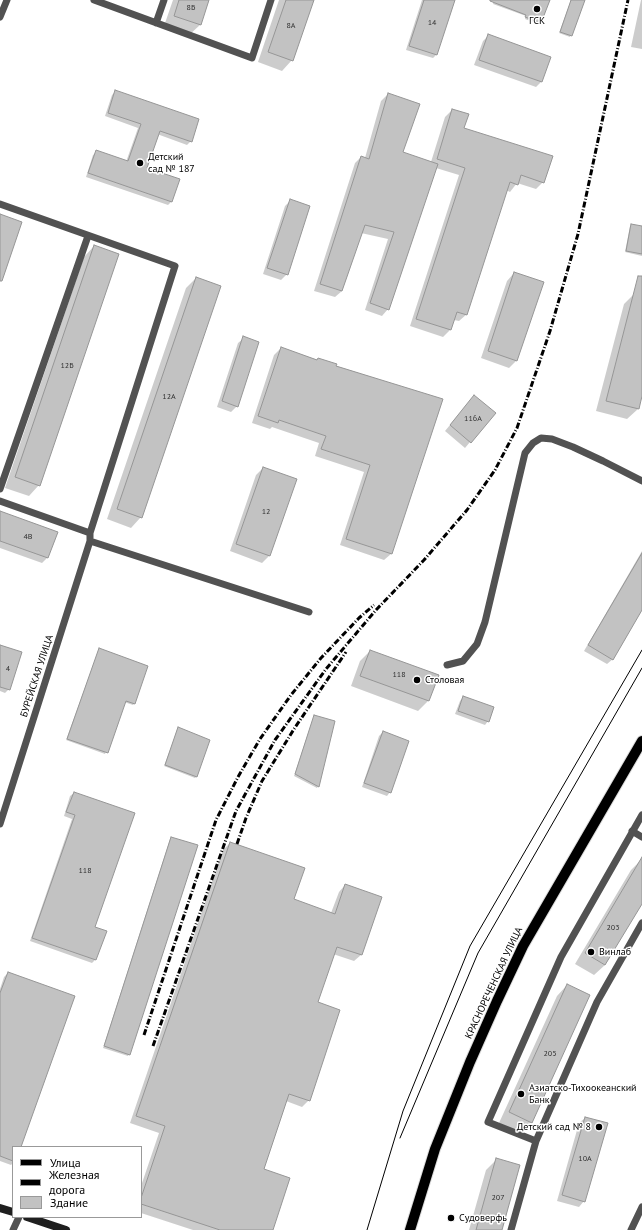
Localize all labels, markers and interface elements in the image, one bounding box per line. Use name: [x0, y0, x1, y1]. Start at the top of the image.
house number: 8Б: [187, 3, 195, 13]
marker: ГСК: [532, 4, 542, 14]
place label: ГСК: [529, 15, 545, 27]
house number: 14: [428, 18, 436, 28]
house number: 8А: [286, 21, 296, 31]
place label: Детский сад № 187: [148, 151, 195, 174]
marker: Детский сад № 187: [135, 158, 145, 168]
house number: 12Б: [60, 361, 74, 371]
house number: 12А: [162, 392, 176, 402]
house number: 116А: [464, 414, 482, 424]
house number: 12: [262, 507, 270, 517]
house number: 4В: [23, 532, 33, 542]
street label: БУРЕЙСКАЯ УЛИЦА: [18, 633, 56, 719]
house number: 4: [6, 664, 10, 674]
house number: 118: [392, 670, 406, 680]
place label: Столовая: [425, 674, 464, 686]
marker: Столовая: [412, 675, 422, 685]
house number: 118: [78, 866, 92, 876]
house number: 203: [606, 923, 620, 933]
street label: КРАСНОРЕЧЕНСКАЯ УЛИЦА: [463, 925, 525, 1041]
place label: Винлаб: [599, 946, 631, 958]
marker: Винлаб: [586, 947, 596, 957]
house number: 205: [543, 1049, 557, 1059]
place label: Азиатско-Тихоокеанский Банк: [529, 1082, 637, 1106]
marker: Азиатско-Тихоокеанский Банк: [516, 1089, 526, 1099]
place label: Детский сад № 8: [517, 1121, 591, 1133]
marker: Детский сад № 8: [594, 1122, 604, 1132]
legend: [12, 1146, 142, 1218]
house number: 10А: [578, 1154, 592, 1164]
text: Улица: [50, 1155, 81, 1170]
text: Железная дорога: [49, 1167, 100, 1197]
house number: 207: [491, 1193, 505, 1203]
text: Здание: [50, 1195, 88, 1210]
place label: Судоверфь: [459, 1212, 507, 1224]
marker: Судоверфь: [446, 1213, 456, 1223]

